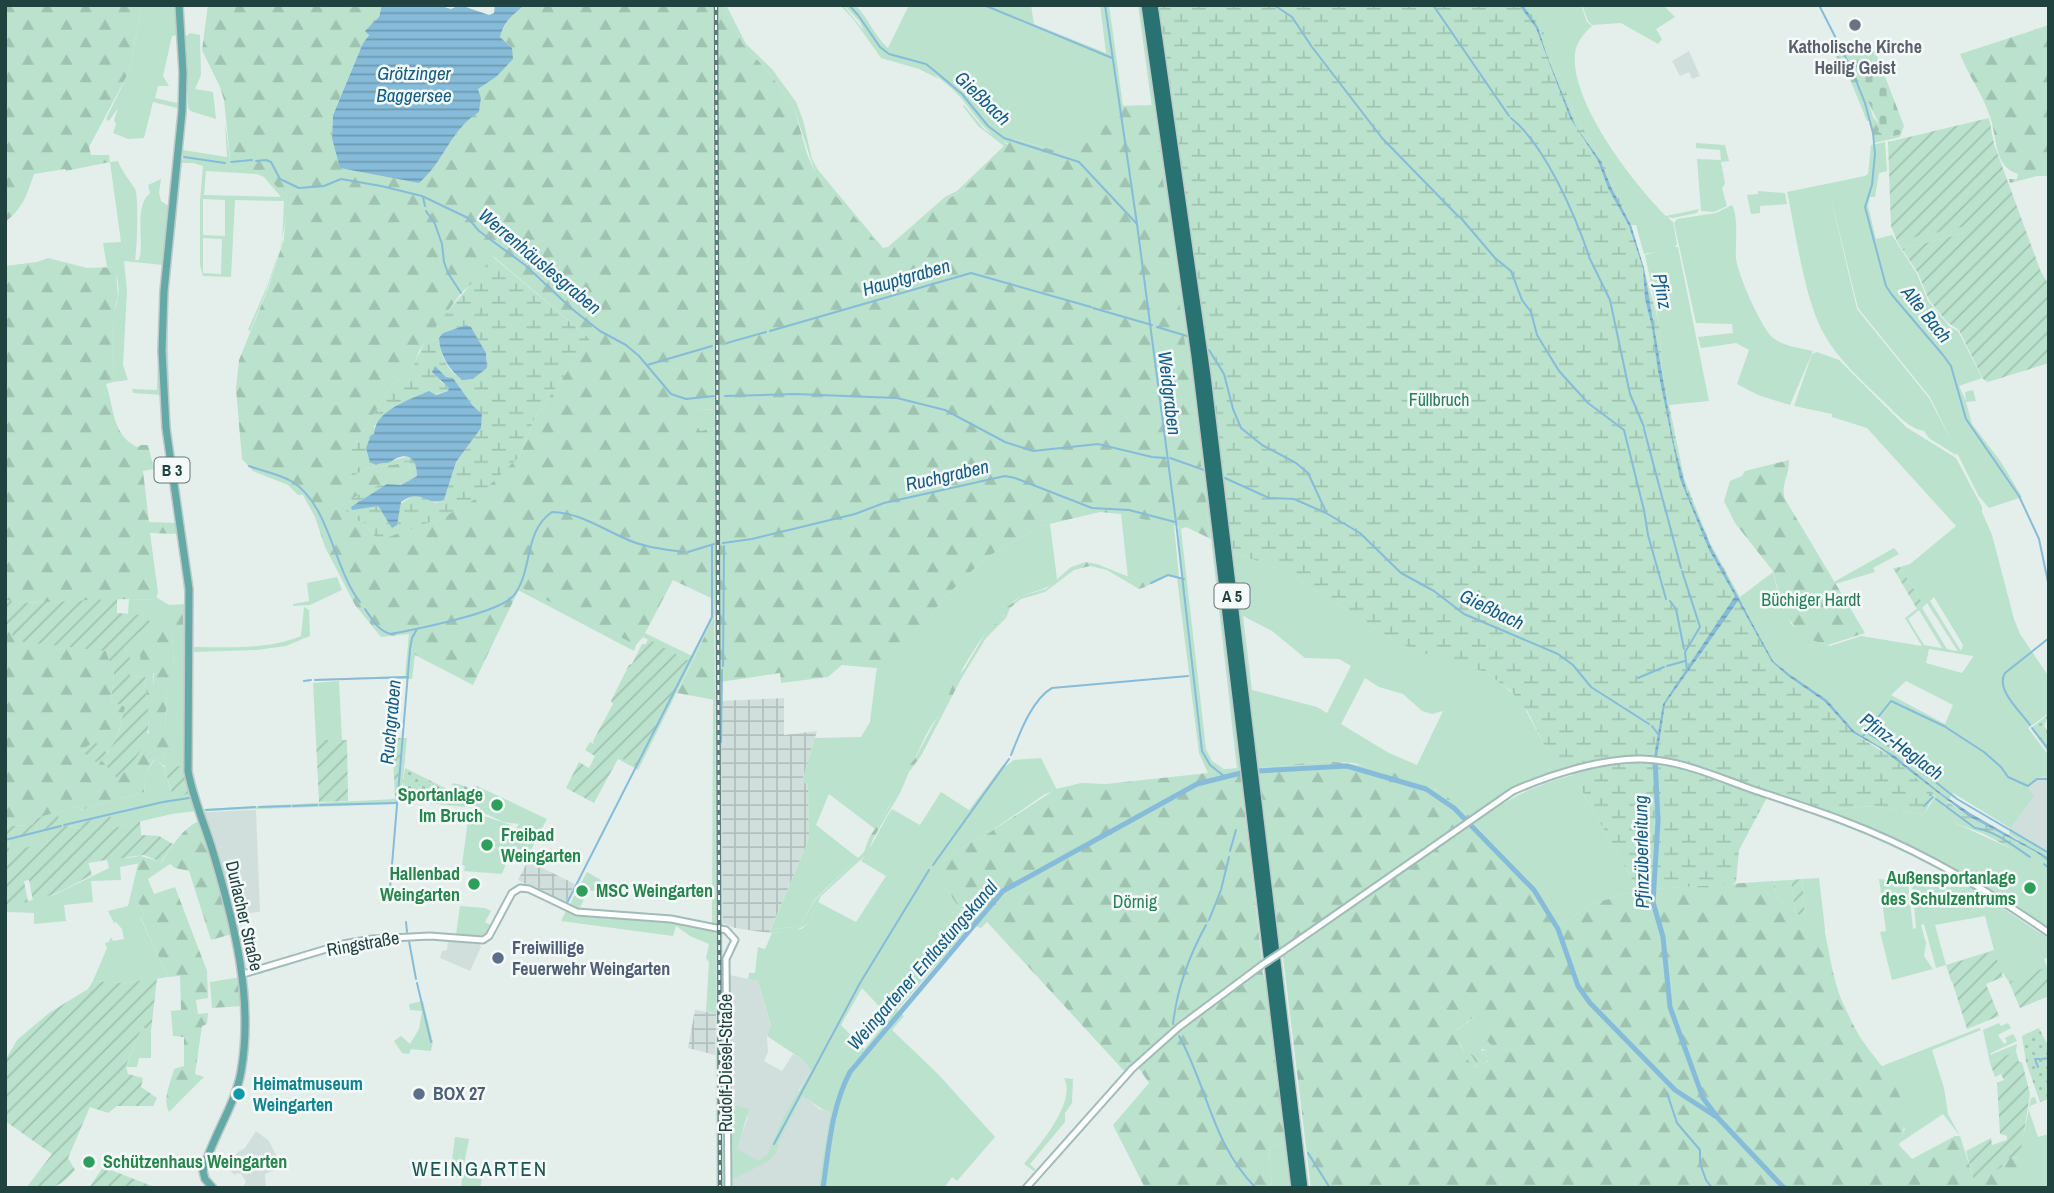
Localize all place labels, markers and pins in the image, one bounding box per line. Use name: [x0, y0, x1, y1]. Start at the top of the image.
marker: Katholische Kirche Heilig Geist: [1847, 17, 1863, 33]
place label: Katholische Kirche Heilig Geist: [1788, 34, 1922, 80]
place label: Sportanlage Im Bruch: [398, 782, 483, 828]
marker: Sportanlage Im Bruch: [489, 797, 505, 813]
place label: Freibad Weingarten: [501, 822, 581, 868]
marker: Freibad Weingarten: [479, 837, 495, 853]
place label: Hallenbad Weingarten: [380, 861, 460, 907]
place label: Außensportanlage des Schulzentrums: [1881, 865, 2016, 911]
marker: Hallenbad Weingarten: [466, 876, 482, 892]
place label: MSC Weingarten: [596, 878, 713, 903]
marker: Außensportanlage des Schulzentrums: [2022, 880, 2038, 896]
marker: MSC Weingarten: [574, 883, 590, 899]
place label: Freiwillige Feuerwehr Weingarten: [512, 935, 670, 981]
marker: Freiwillige Feuerwehr Weingarten: [490, 950, 506, 966]
place label: Heimatmuseum Weingarten: [253, 1071, 363, 1117]
place label: BOX 27: [433, 1081, 486, 1106]
marker: Heimatmuseum Weingarten: [231, 1086, 247, 1102]
marker: BOX 27: [411, 1086, 427, 1102]
place label: Schützenhaus Weingarten: [103, 1149, 287, 1174]
marker: Schützenhaus Weingarten: [81, 1154, 97, 1170]

